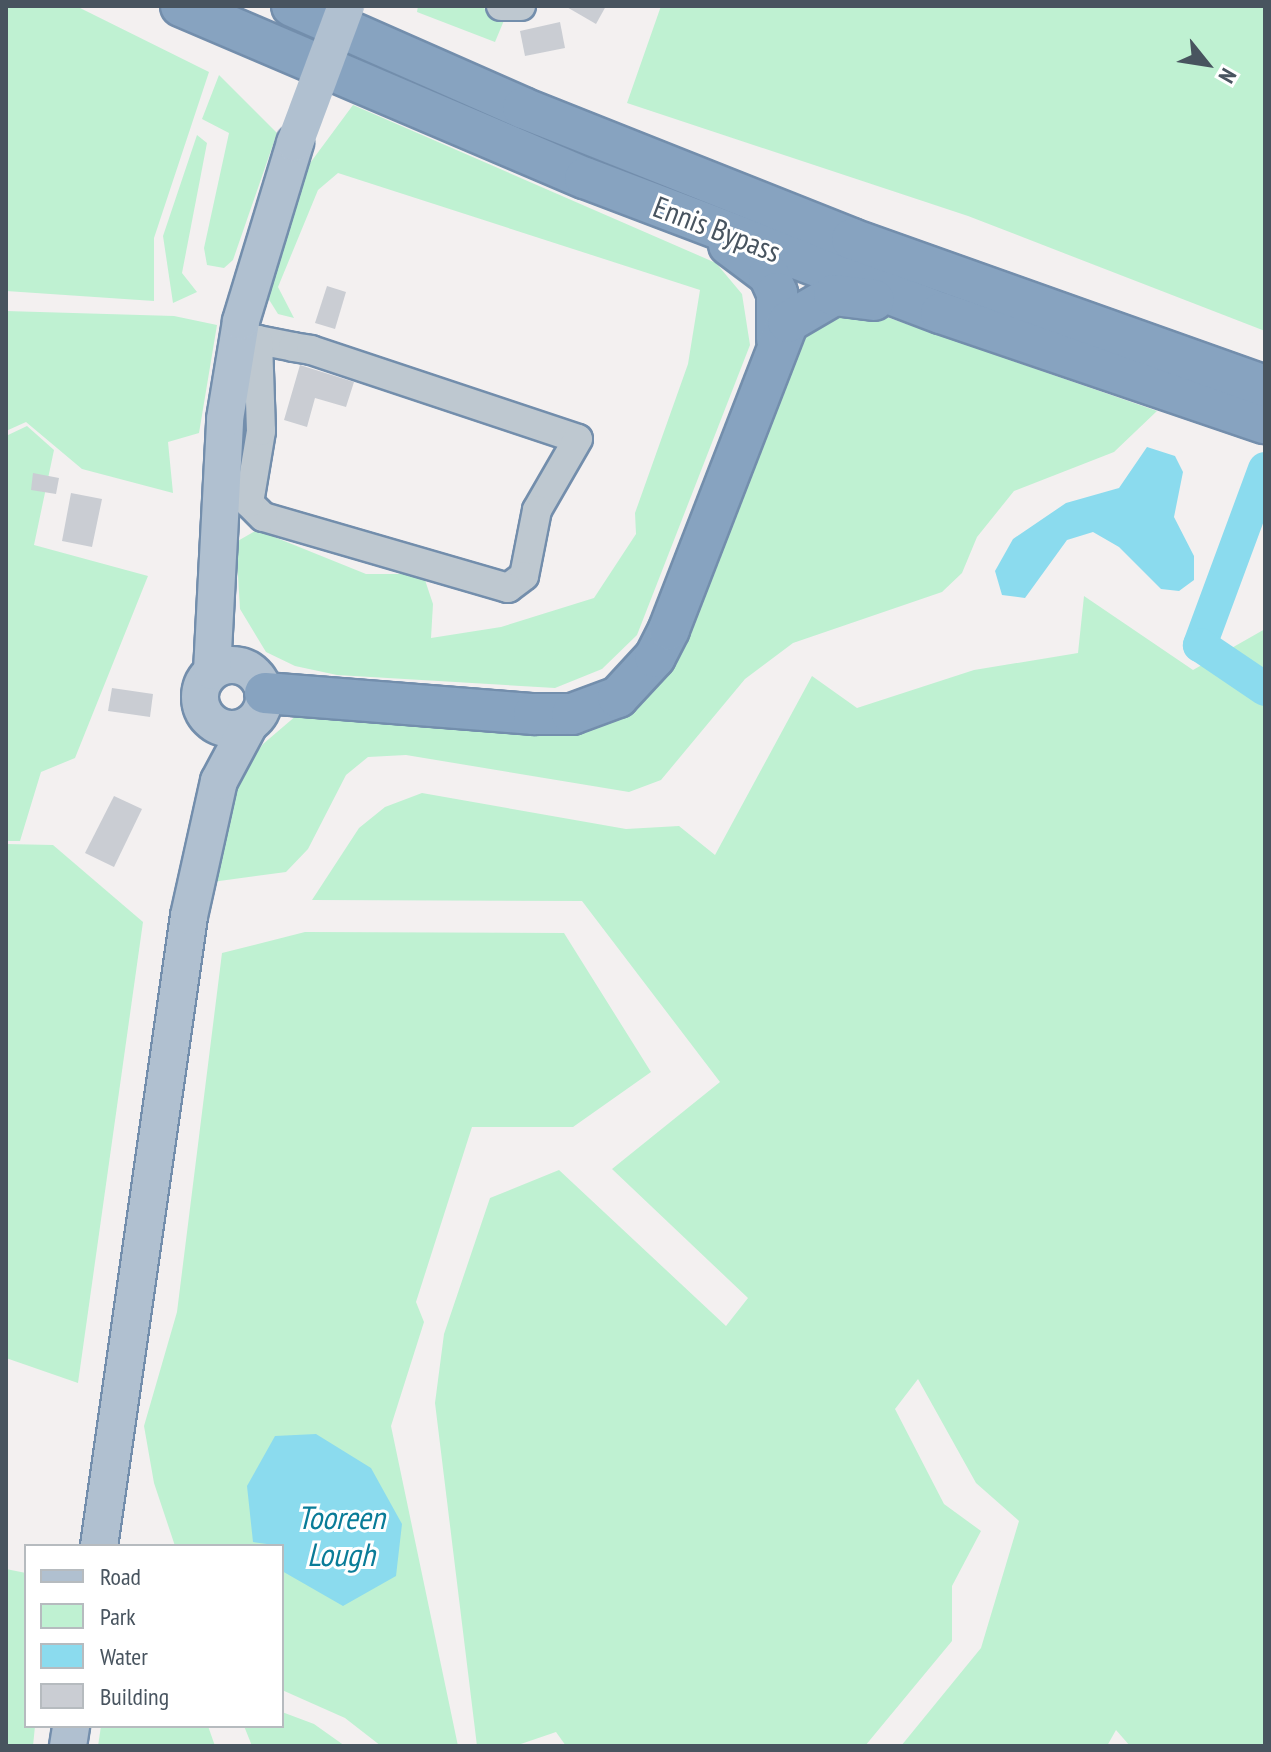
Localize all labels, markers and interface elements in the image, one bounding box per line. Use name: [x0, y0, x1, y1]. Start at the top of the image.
north arrow: [1167, 24, 1247, 104]
text: N: [1213, 64, 1243, 88]
street label: Ennis Bypass: [648, 188, 786, 270]
water label: Tooreen Lough: [297, 1499, 385, 1574]
legend: [24, 1544, 284, 1728]
text: Road: [100, 1561, 141, 1592]
text: Park: [100, 1601, 136, 1632]
text: Water: [100, 1641, 148, 1672]
text: Building: [100, 1681, 169, 1712]

